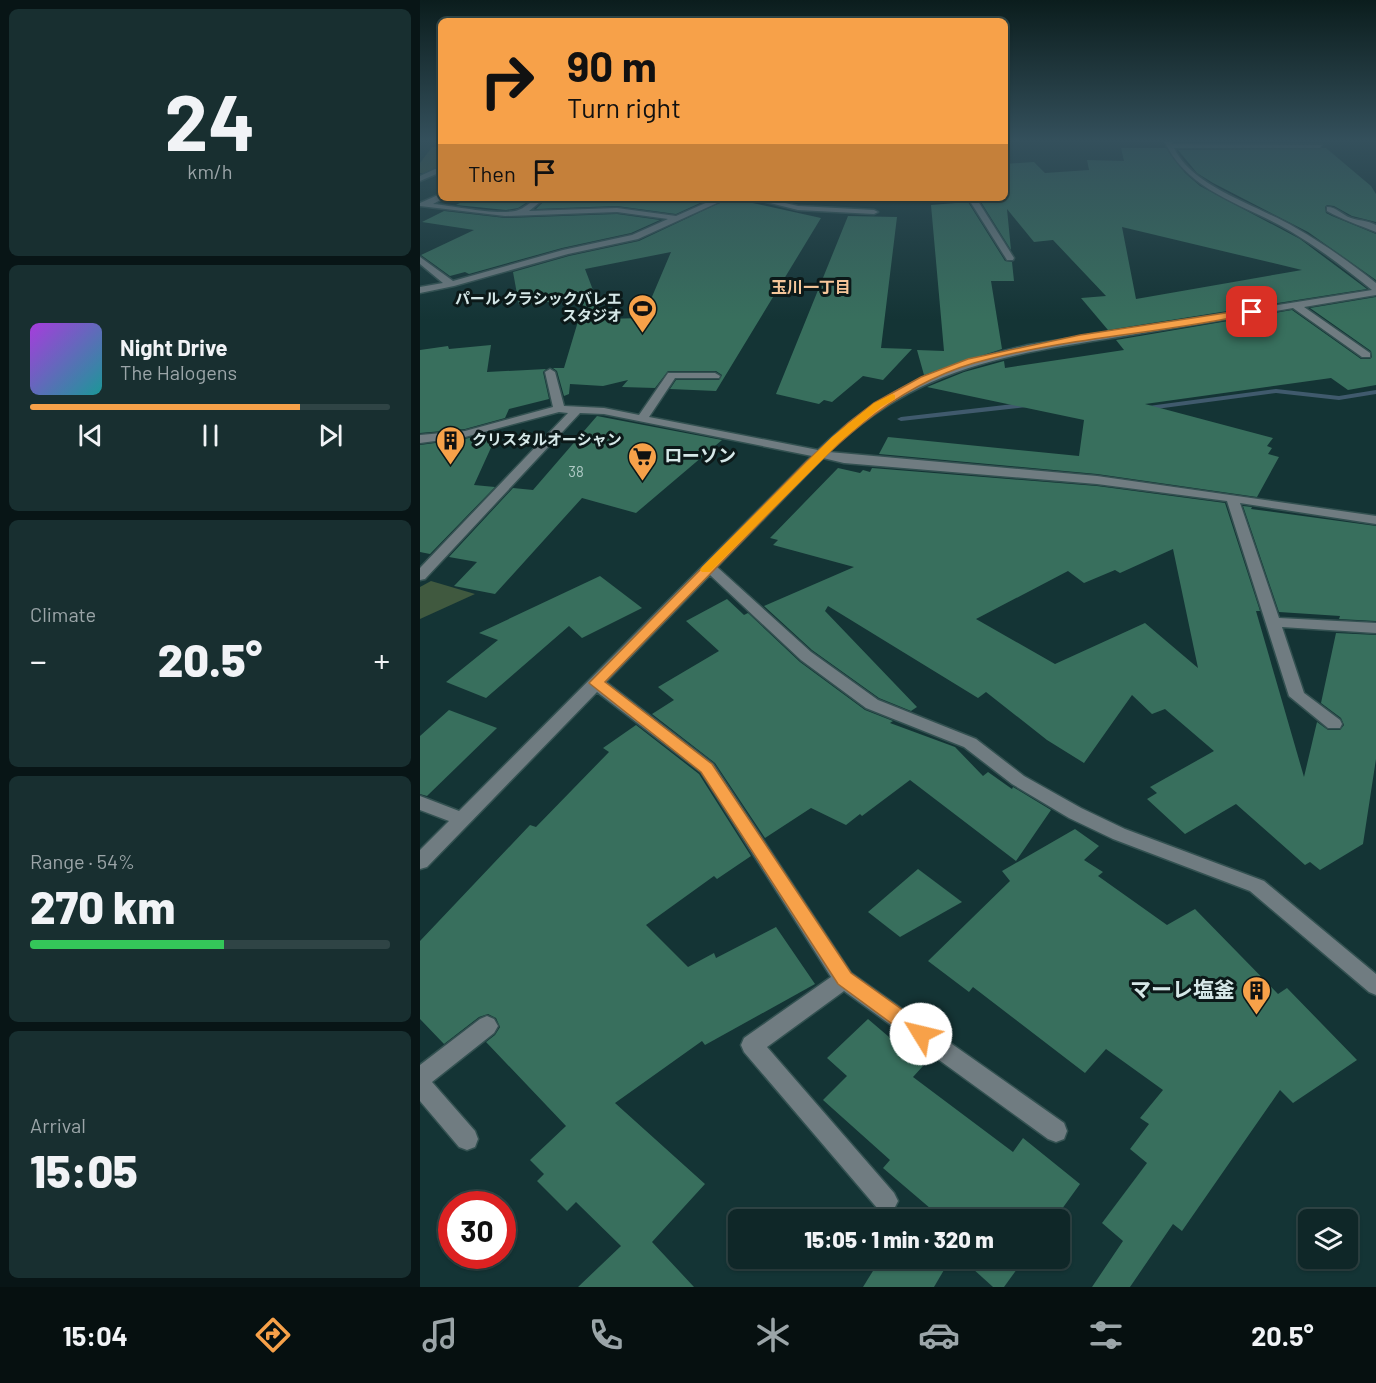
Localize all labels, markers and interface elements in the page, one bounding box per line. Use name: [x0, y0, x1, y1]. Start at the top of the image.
text: 90 m: [567, 40, 657, 90]
icon: right: [468, 42, 546, 120]
text: 24: [165, 73, 255, 167]
text: Turn right: [567, 91, 681, 123]
icon: arrive: [528, 156, 561, 189]
text: km/h: [187, 159, 233, 183]
text: Then: [468, 160, 516, 186]
district label: 玉川一丁目: [771, 277, 851, 296]
pin: [1226, 286, 1277, 337]
place label: パール クラシックバレエ スタジオ: [455, 289, 622, 324]
sports icon: パール クラシックバレエ スタジオ: [627, 292, 659, 334]
icon: arrive: [1235, 295, 1268, 328]
text: Night Drive: [120, 334, 228, 360]
text: The Halogens: [120, 360, 237, 384]
icon: previous: [74, 419, 107, 452]
icon: pause: [194, 419, 227, 452]
icon: next: [314, 419, 347, 452]
building icon: クリスタルオーシャン: [435, 424, 467, 466]
place label: クリスタルオーシャン: [472, 430, 622, 448]
supermarket icon: ローソン: [627, 440, 659, 482]
place label: ローソン: [664, 444, 736, 466]
house number: 38: [568, 462, 584, 480]
text: Climate: [30, 602, 96, 626]
text: 20.5°: [158, 632, 262, 686]
text: −: [30, 640, 47, 680]
text: +: [374, 640, 390, 680]
text: Range · 54%: [30, 849, 135, 873]
text: 270 km: [30, 879, 175, 933]
building icon: マーレ塩釜: [1240, 974, 1272, 1016]
place label: マーレ塩釜: [1130, 976, 1235, 1001]
position arrow: [889, 1002, 953, 1066]
text: Arrival: [30, 1113, 86, 1137]
text: 15:05: [30, 1143, 138, 1197]
speed limit sign: 30: [438, 1191, 516, 1269]
map controls: [1298, 1209, 1358, 1269]
button: layers: [1298, 1209, 1358, 1269]
text: 15:05 · 1 min · 320 m: [804, 1226, 994, 1252]
icon: directions: [252, 1314, 294, 1356]
icon: music: [419, 1314, 461, 1356]
icon: phone: [585, 1314, 627, 1356]
icon: climate: [752, 1314, 794, 1356]
icon: car: [918, 1314, 960, 1356]
icon: filters: [1085, 1314, 1127, 1356]
text: 15:04: [62, 1319, 128, 1351]
text: 20.5°: [1251, 1319, 1314, 1351]

